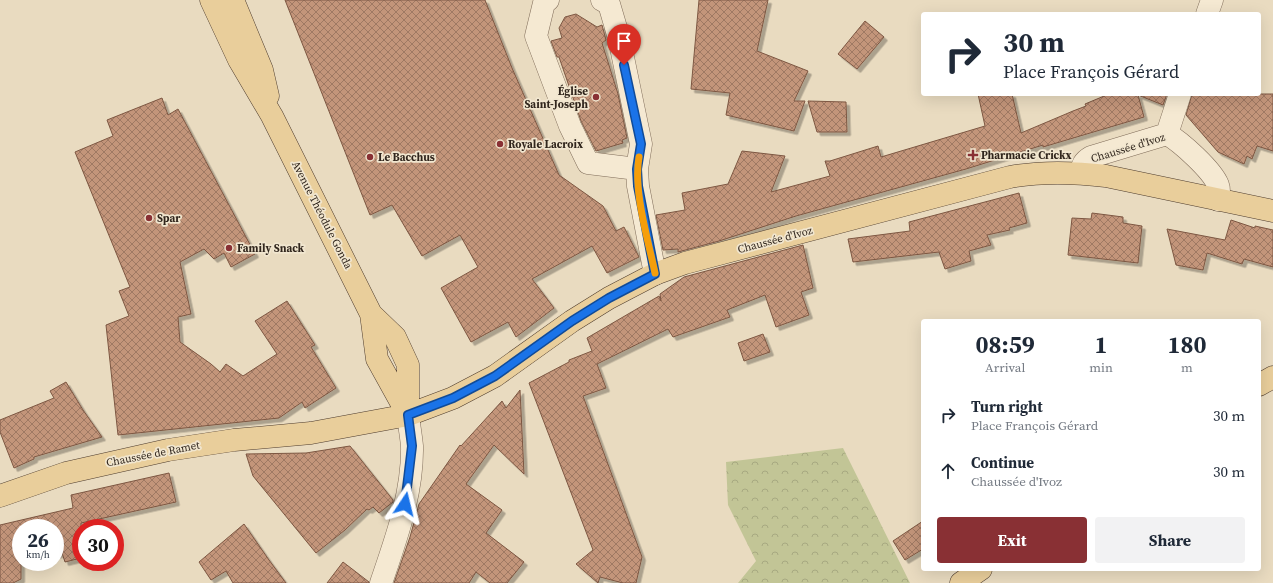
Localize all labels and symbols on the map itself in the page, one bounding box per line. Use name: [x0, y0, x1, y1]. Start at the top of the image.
pin: [607, 24, 641, 65]
place label: Église Saint-Joseph: [524, 84, 588, 112]
marker: Église Saint-Joseph: [591, 92, 601, 102]
street label: Chaussée d'Ivoz: [1089, 130, 1167, 166]
place label: Royale Lacroix: [508, 137, 583, 152]
marker: Royale Lacroix: [495, 139, 505, 149]
place label: Pharmacie Crickx: [981, 148, 1072, 163]
place label: Le Bacchus: [378, 150, 435, 165]
marker: Pharmacie Crickx: [968, 150, 978, 160]
marker: Le Bacchus: [365, 152, 375, 162]
street label: Avenue Théodule Gonda: [288, 158, 356, 272]
place label: Spar: [157, 211, 181, 226]
marker: Spar: [144, 213, 154, 223]
street label: Chaussée d'Ivoz: [736, 223, 814, 257]
place label: Family Snack: [237, 241, 305, 256]
marker: Family Snack: [224, 243, 234, 253]
street label: Chaussée de Ramet: [105, 437, 202, 470]
position arrow: [384, 483, 426, 525]
speed limit sign: 30: [72, 519, 124, 571]

